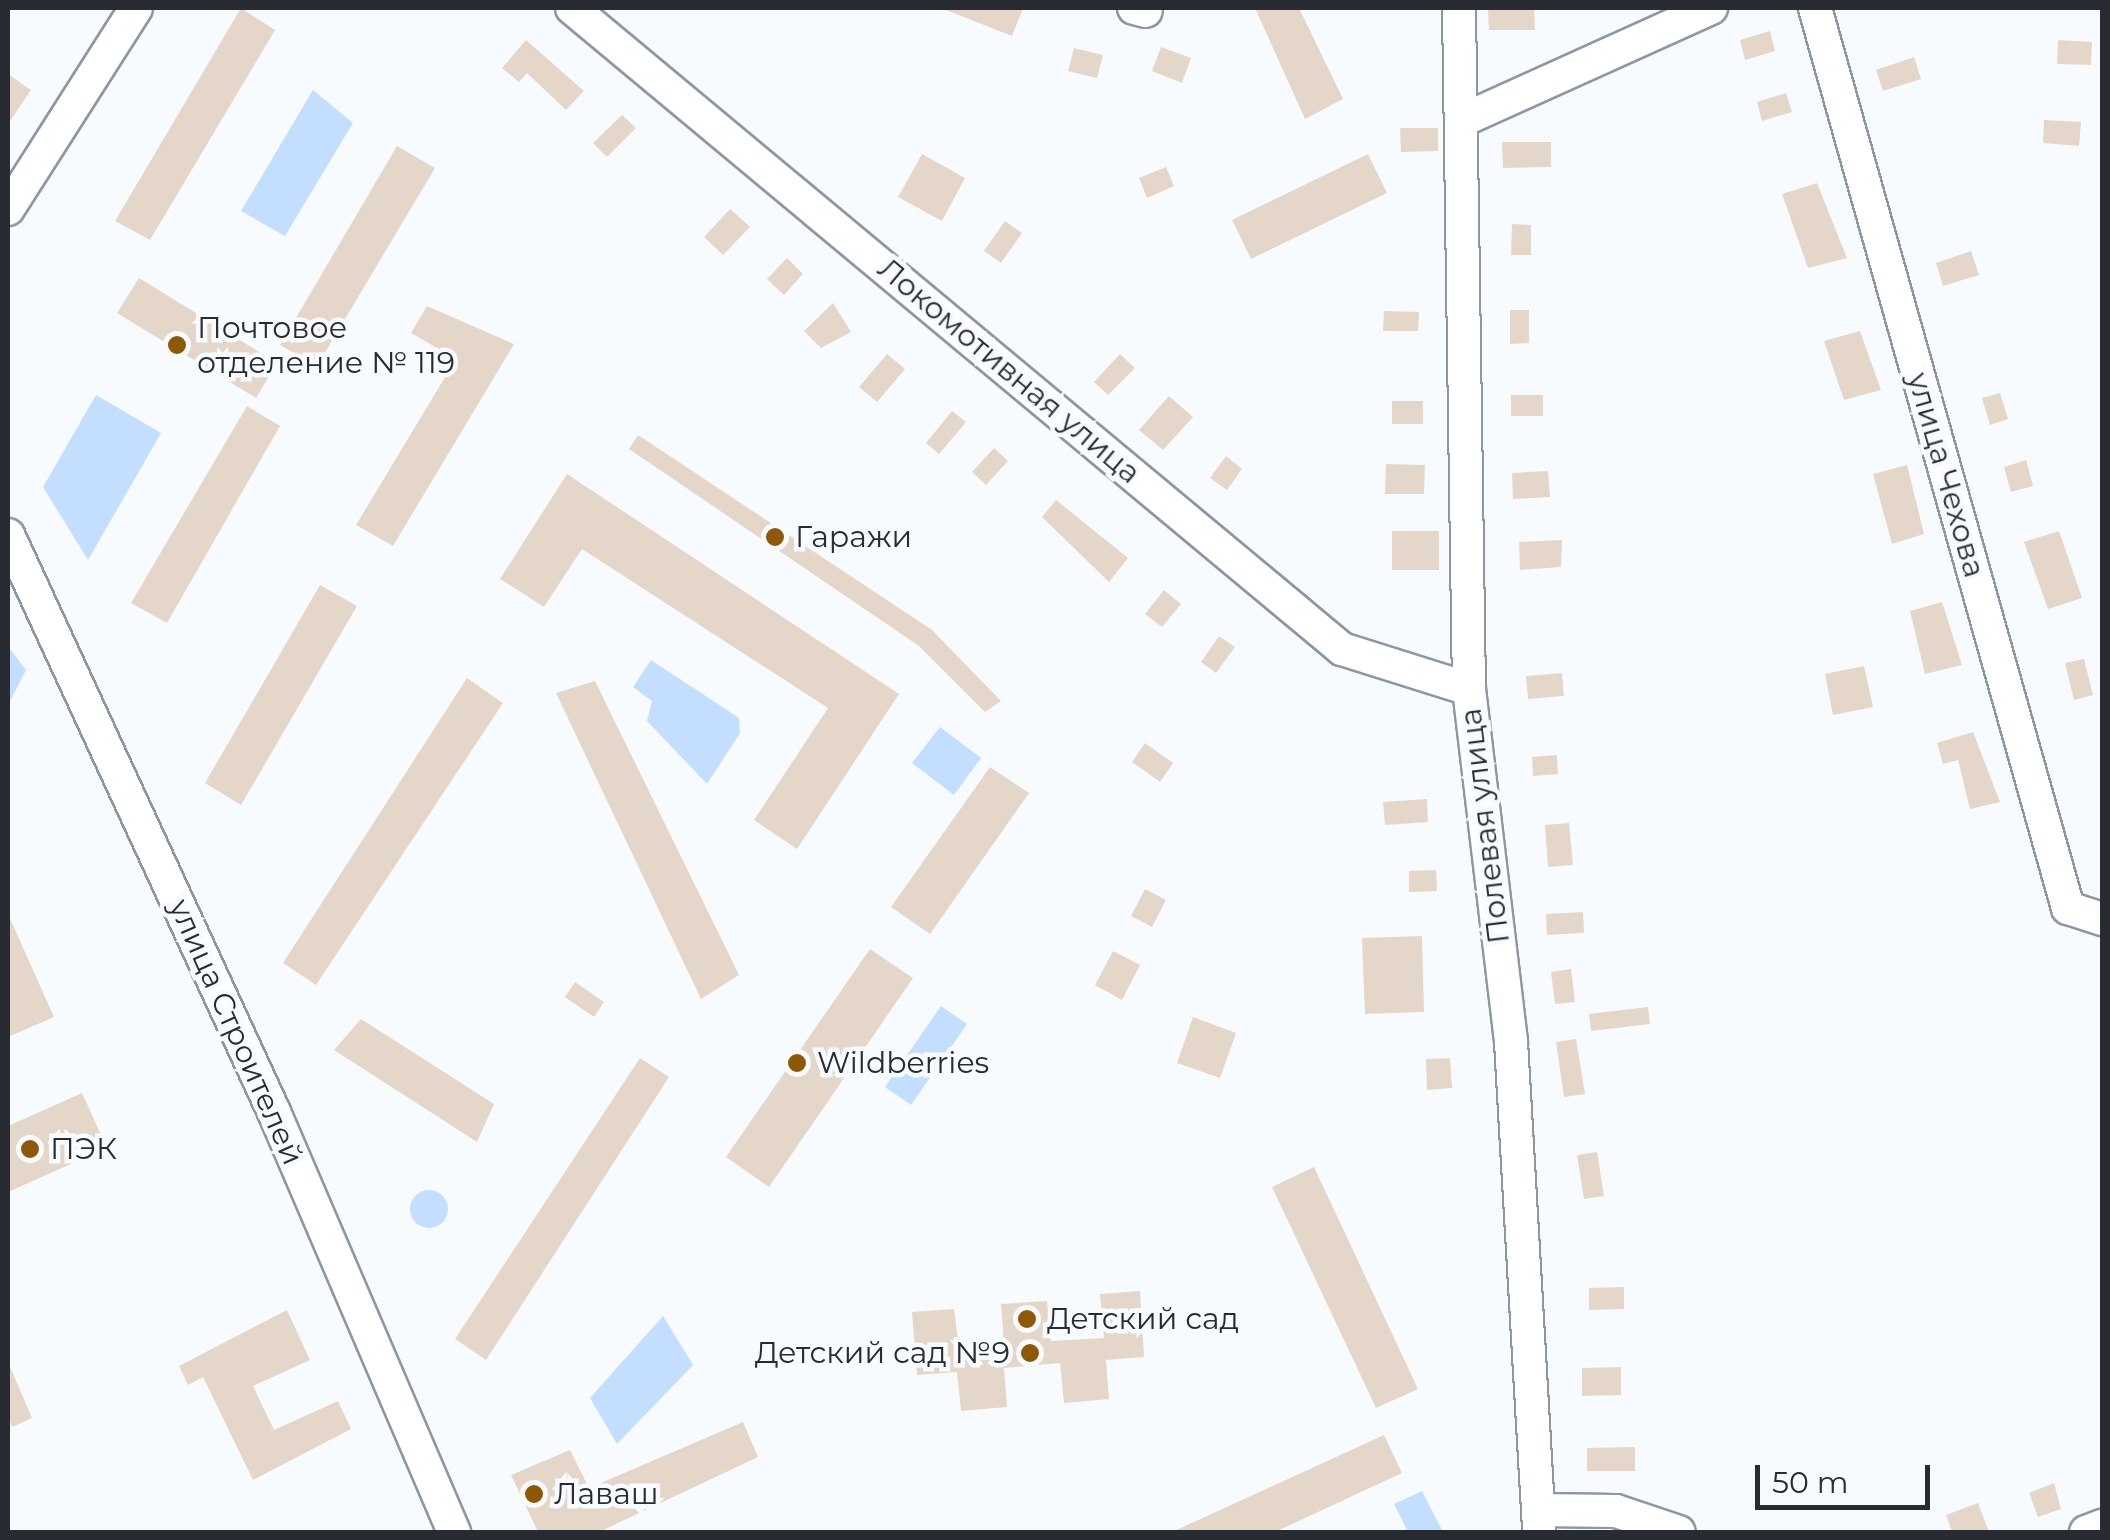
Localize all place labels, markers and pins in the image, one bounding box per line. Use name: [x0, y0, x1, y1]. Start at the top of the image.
place label: Почтовое отделение № 119: [197, 310, 455, 380]
marker: Почтовое отделение № 119: [166, 334, 188, 356]
place label: Гаражи: [795, 519, 912, 555]
marker: Гаражи: [764, 526, 786, 548]
place label: Wildberries: [817, 1045, 989, 1081]
marker: Wildberries: [786, 1052, 808, 1074]
place label: ПЭК: [50, 1131, 117, 1167]
marker: ПЭК: [19, 1138, 41, 1160]
place label: Детский сад: [1047, 1301, 1239, 1337]
marker: Детский сад: [1016, 1308, 1038, 1330]
place label: Детский сад №9: [755, 1335, 1010, 1371]
marker: Детский сад №9: [1019, 1342, 1041, 1364]
place label: Лаваш: [554, 1476, 659, 1512]
marker: Лаваш: [523, 1483, 545, 1505]

